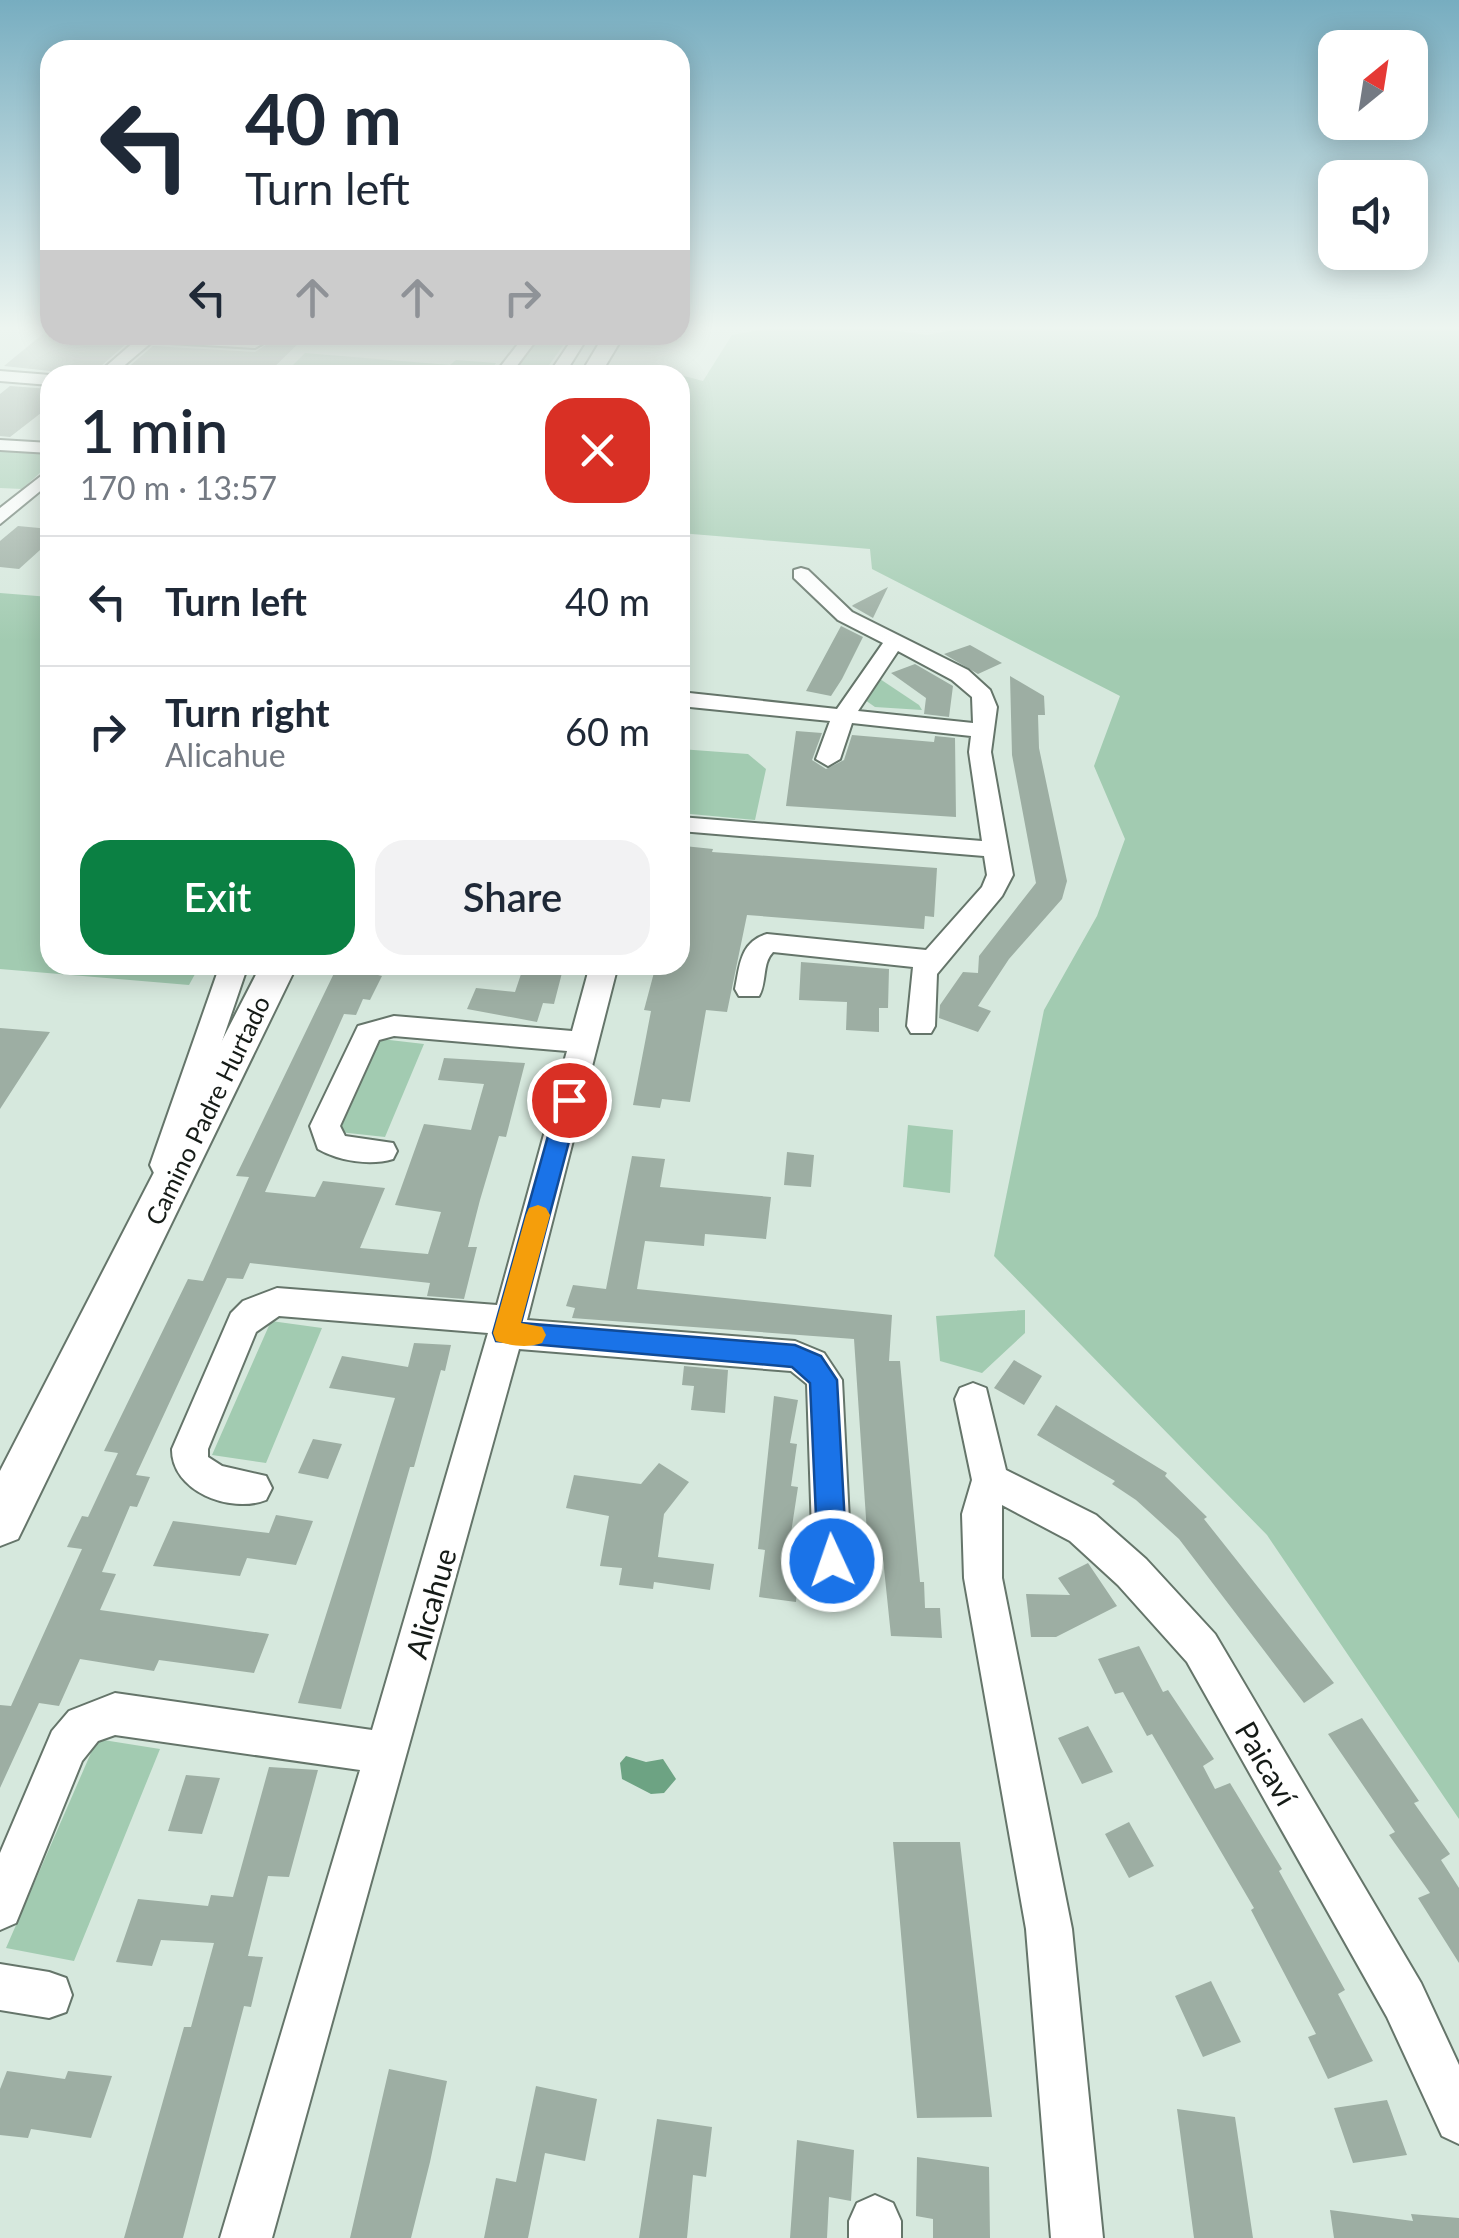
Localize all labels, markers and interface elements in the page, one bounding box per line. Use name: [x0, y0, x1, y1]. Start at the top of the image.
north arrow: [1318, 30, 1428, 140]
map controls: [1318, 30, 1428, 270]
text: 40 m: [245, 76, 402, 160]
icon: left: [80, 80, 210, 210]
button: sound: [1318, 160, 1428, 270]
text: Turn left: [245, 161, 410, 215]
icon: left: [180, 270, 235, 325]
icon: ahead: [285, 270, 340, 325]
icon: ahead: [390, 270, 445, 325]
icon: right: [495, 270, 550, 325]
text: 1 min: [80, 394, 228, 466]
button: close: [545, 398, 650, 503]
text: 170 m · 13:57: [80, 468, 277, 507]
icon: left: [80, 574, 135, 629]
text: Turn left: [165, 578, 307, 624]
text: 40 m: [565, 578, 650, 624]
text: Turn right: [165, 689, 330, 735]
icon: right: [80, 704, 135, 759]
text: 60 m: [565, 708, 650, 754]
text: Alicahue: [165, 735, 286, 774]
button: Exit: [80, 840, 355, 955]
button: Share: [375, 840, 650, 955]
street label: Camino Padre Hurtado: [139, 991, 275, 1229]
pin: [527, 1058, 612, 1143]
icon: arrive: [542, 1073, 597, 1128]
position arrow: [780, 1509, 884, 1613]
street label: Alicahue: [397, 1544, 463, 1662]
street label: Paicaví: [1229, 1714, 1306, 1813]

